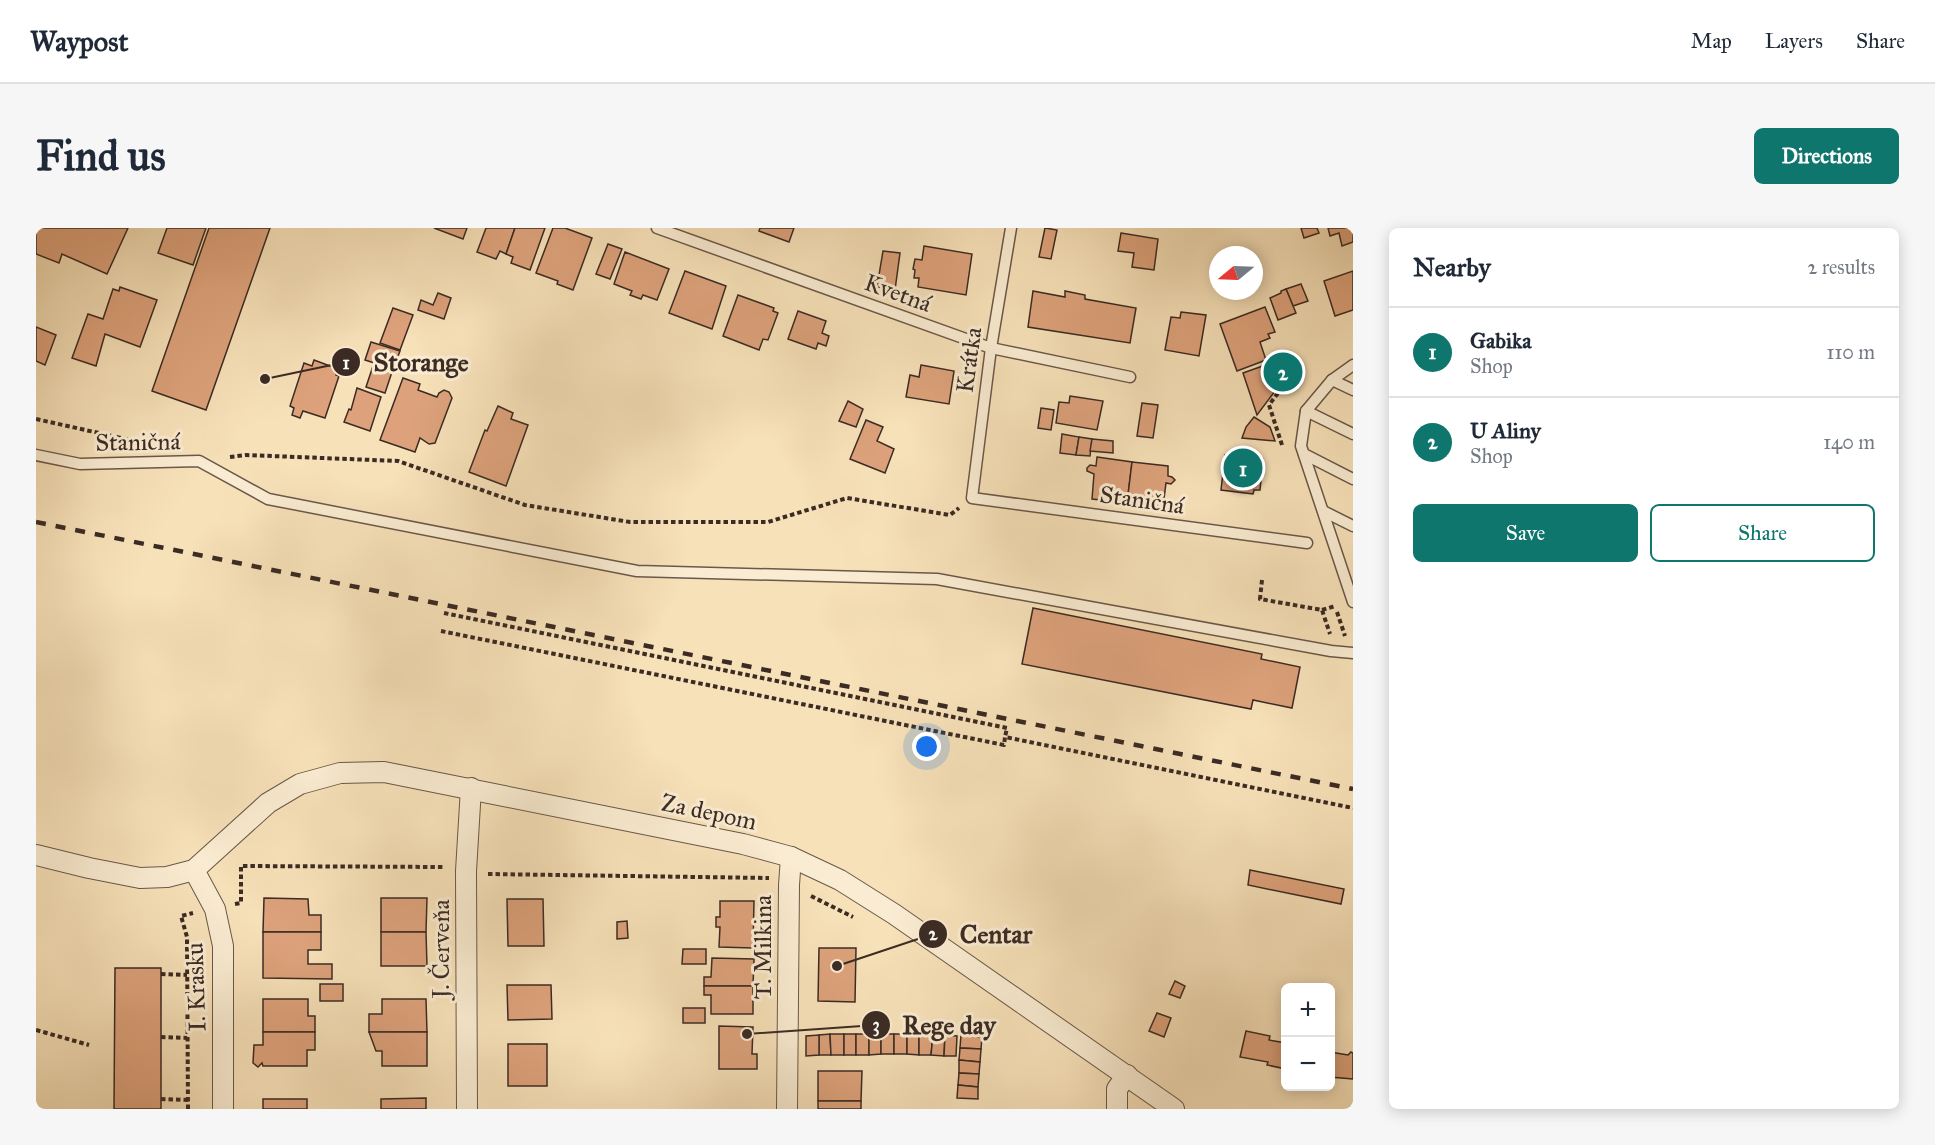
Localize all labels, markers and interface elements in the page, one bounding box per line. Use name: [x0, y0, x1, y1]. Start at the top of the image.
text: Waypost: [30, 24, 128, 59]
text: Map: [1691, 28, 1732, 54]
text: Layers: [1765, 28, 1823, 54]
text: Share: [1856, 28, 1905, 54]
button: Directions: [1754, 128, 1899, 184]
text: Find us: [36, 130, 166, 182]
north arrow: [1209, 246, 1263, 300]
text: Nearby: [1413, 251, 1491, 283]
text: 2 results: [1807, 255, 1875, 279]
street label: Kvetná: [860, 267, 936, 319]
street label: Krátka: [950, 324, 989, 395]
text: Gabika: [1470, 327, 1532, 354]
callout: Storange: [331, 340, 480, 384]
text: 1: [1429, 340, 1436, 364]
text: 110 m: [1827, 340, 1875, 364]
text: Storange: [373, 346, 469, 379]
pin: 2: [1264, 350, 1302, 394]
text: 1: [342, 352, 350, 374]
text: Shop: [1470, 354, 1513, 378]
text: U Aliny: [1470, 417, 1541, 444]
street label: Staničná: [95, 426, 182, 458]
text: 2: [1428, 430, 1437, 454]
text: 140 m: [1823, 430, 1875, 454]
text: Shop: [1470, 444, 1513, 468]
pin: 1: [1224, 446, 1262, 490]
street label: Staničná: [1098, 479, 1187, 521]
button: Save: [1413, 504, 1638, 562]
button: Share: [1650, 504, 1875, 562]
your location: [912, 732, 941, 761]
street label: Za depom: [659, 787, 759, 837]
street label: T. Milkina: [748, 894, 778, 999]
street label: J. Červeňa: [426, 899, 456, 1002]
callout: Centar: [918, 912, 1044, 956]
text: Centar: [960, 918, 1033, 950]
text: 2: [929, 923, 939, 945]
street label: I. Krasku: [179, 942, 213, 1032]
map controls: [1281, 983, 1335, 1091]
button: +: [1281, 983, 1335, 1037]
callout: Rege day: [861, 1003, 1008, 1047]
text: Rege day: [902, 1009, 998, 1042]
text: 3: [872, 1014, 880, 1037]
button: −: [1281, 1037, 1335, 1091]

